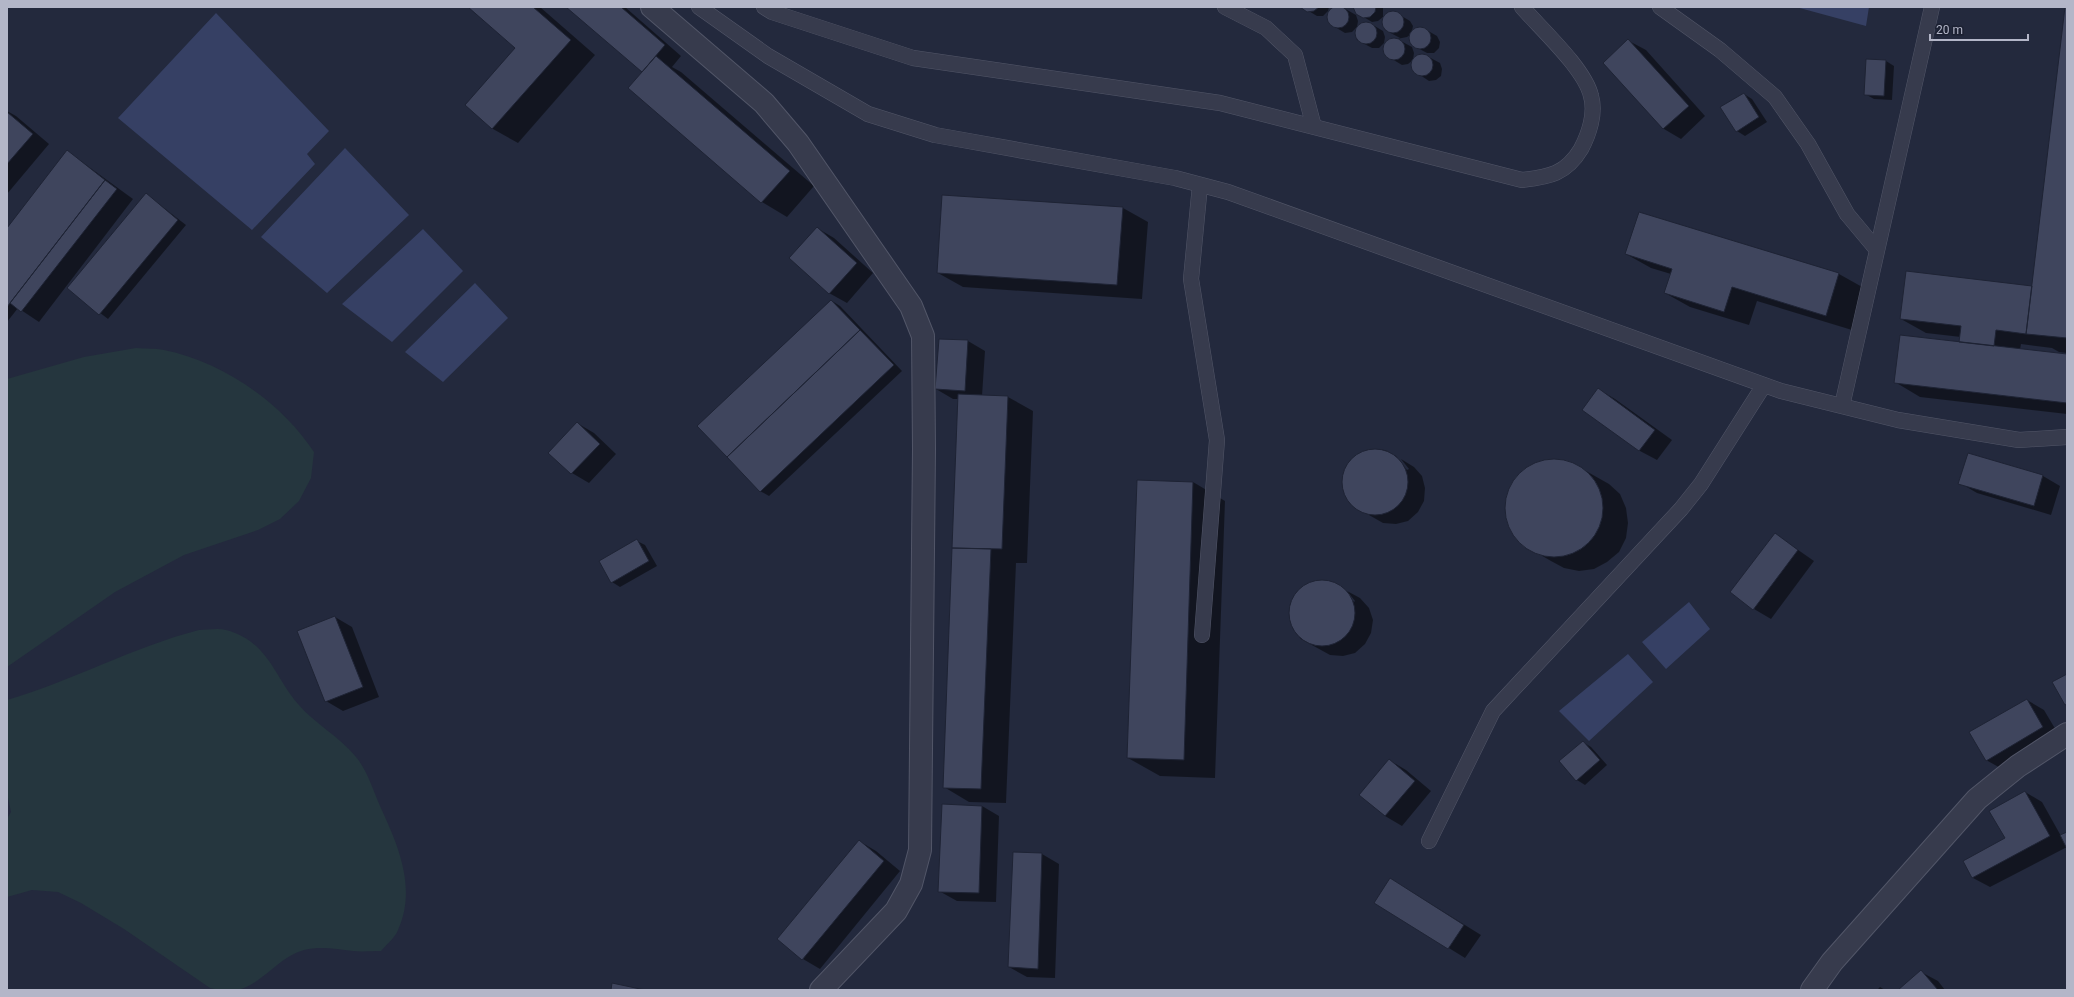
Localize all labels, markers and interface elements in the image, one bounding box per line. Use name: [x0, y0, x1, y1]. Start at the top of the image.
scale bar: [1930, 16, 2028, 42]
text: 20 m: [1936, 23, 1963, 37]

